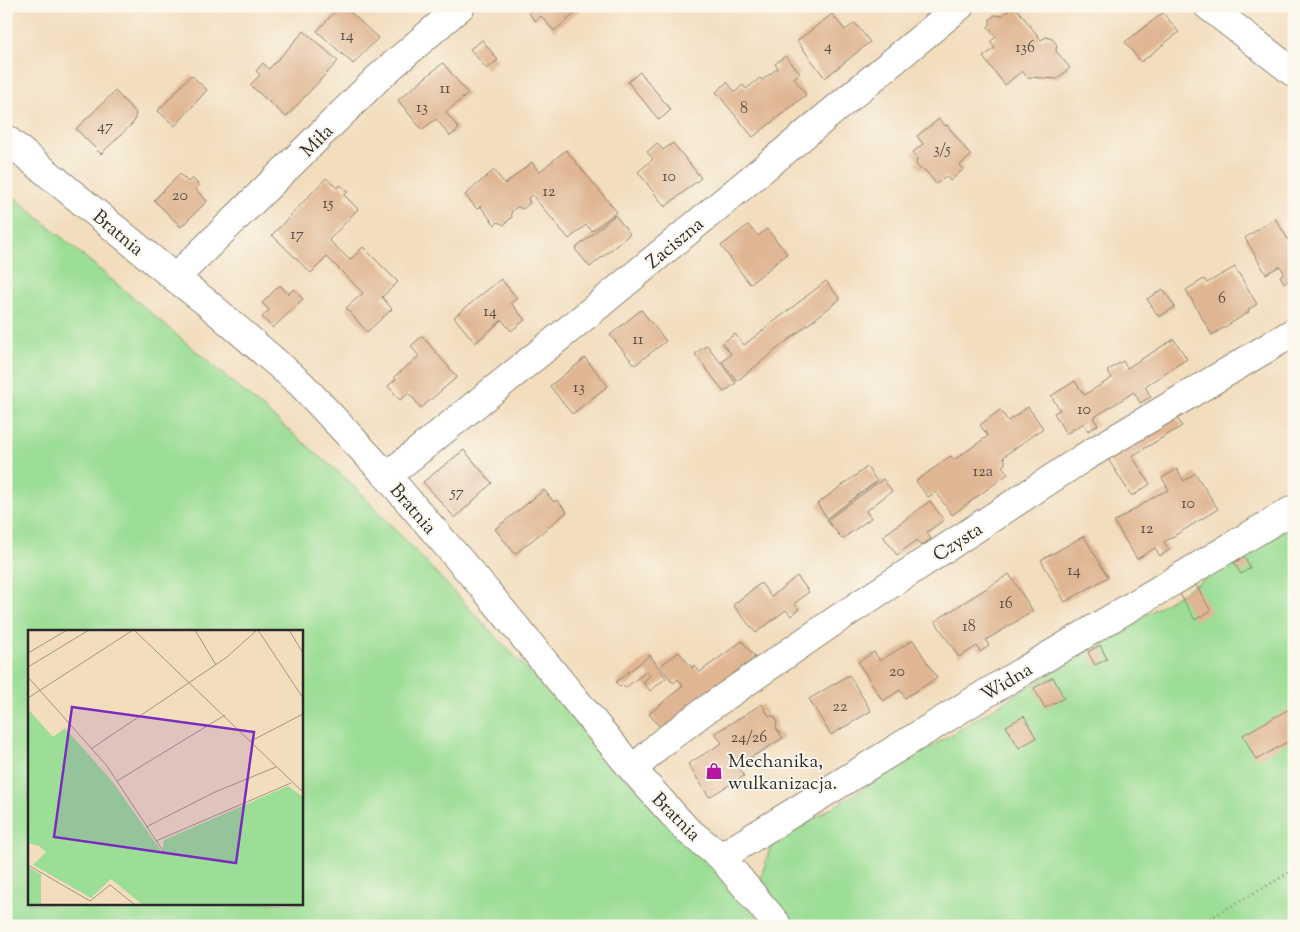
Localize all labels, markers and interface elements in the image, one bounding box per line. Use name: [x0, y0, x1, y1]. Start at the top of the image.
house number: 14: [340, 25, 354, 48]
house number: 4: [824, 36, 832, 59]
house number: 136: [1015, 37, 1035, 60]
house number: 11: [440, 78, 451, 101]
house number: 13: [416, 97, 428, 120]
house number: 8: [740, 98, 748, 121]
house number: 47: [97, 116, 113, 139]
street label: Miła: [295, 119, 341, 164]
house number: 3/5: [933, 139, 951, 162]
house number: 10: [662, 166, 676, 189]
house number: 12: [543, 181, 556, 204]
house number: 20: [172, 185, 188, 208]
house number: 15: [323, 193, 334, 216]
street label: Bratnia: [86, 204, 149, 264]
street label: Zaciszna: [641, 212, 710, 276]
house number: 17: [290, 224, 304, 247]
house number: 6: [1218, 288, 1226, 311]
house number: 14: [483, 301, 497, 324]
house number: 11: [633, 329, 644, 352]
house number: 13: [573, 377, 585, 400]
house number: 10: [1077, 399, 1091, 422]
house number: 12a: [973, 461, 994, 484]
street label: Bratnia: [382, 478, 442, 541]
house number: 57: [449, 482, 464, 505]
house number: 10: [1181, 493, 1195, 516]
street label: Czysta: [928, 517, 989, 569]
house number: 12: [1141, 518, 1154, 541]
house number: 14: [1067, 560, 1081, 583]
house number: 16: [999, 593, 1013, 616]
house number: 18: [962, 616, 976, 639]
inset map: [28, 630, 302, 904]
street label: Widna: [976, 657, 1038, 709]
house number: 20: [889, 661, 905, 684]
house number: 22: [833, 696, 848, 719]
house number: 24/26: [731, 727, 767, 750]
place label: Mechanika, wulkanizacja.: [728, 749, 837, 798]
shop icon: Mechanika, wulkanizacja.: [704, 761, 724, 781]
street label: Bratnia: [645, 787, 706, 849]

